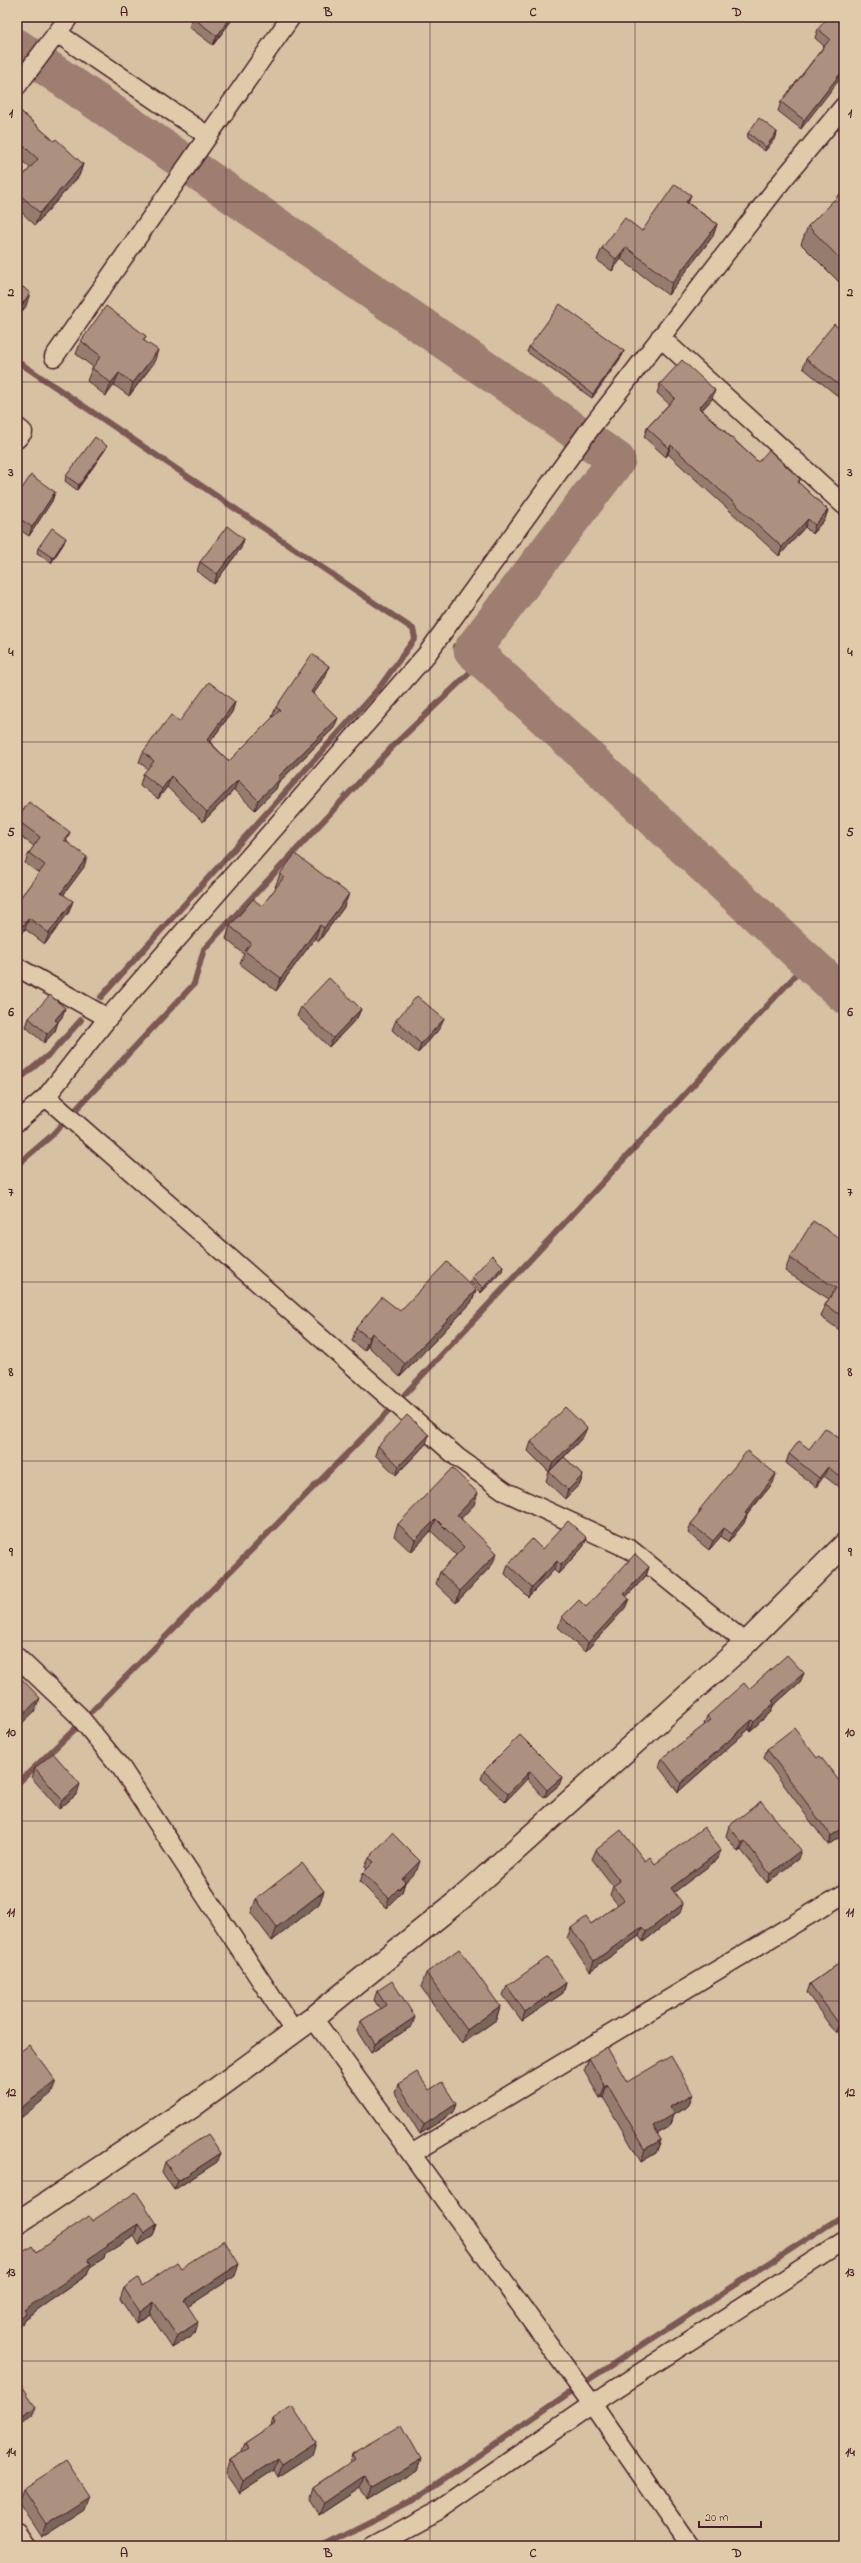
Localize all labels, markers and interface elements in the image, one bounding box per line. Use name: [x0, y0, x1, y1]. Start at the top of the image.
text: A: [120, 3, 128, 22]
text: B: [323, 3, 333, 22]
text: C: [529, 3, 537, 22]
text: D: [731, 3, 742, 22]
text: 1: [9, 104, 14, 123]
text: 1: [848, 104, 853, 123]
text: 2: [7, 283, 15, 302]
text: 2: [846, 283, 854, 302]
text: 3: [7, 463, 14, 482]
text: 3: [846, 463, 853, 482]
text: 4: [7, 643, 14, 662]
text: 4: [846, 643, 853, 662]
text: 5: [7, 823, 15, 842]
text: 5: [846, 823, 854, 842]
text: 6: [7, 1003, 14, 1022]
text: 6: [846, 1003, 853, 1022]
text: 7: [8, 1183, 14, 1202]
text: 7: [847, 1183, 853, 1202]
text: 8: [8, 1363, 14, 1382]
text: 8: [847, 1363, 853, 1382]
text: 9: [8, 1543, 14, 1562]
text: 9: [847, 1543, 853, 1562]
text: 10: [6, 1723, 16, 1742]
text: 10: [845, 1723, 855, 1742]
text: 11: [7, 1903, 16, 1922]
text: 11: [846, 1903, 855, 1922]
text: 12: [6, 2083, 17, 2102]
text: 12: [845, 2083, 856, 2102]
text: 13: [6, 2263, 16, 2282]
text: 13: [845, 2263, 855, 2282]
text: 14: [6, 2443, 16, 2462]
text: 14: [845, 2443, 855, 2462]
scale bar: [699, 2503, 761, 2529]
text: 20 m: [705, 2509, 728, 2527]
text: A: [120, 2544, 128, 2563]
text: B: [323, 2544, 333, 2563]
text: C: [529, 2544, 537, 2563]
text: D: [731, 2544, 742, 2563]

